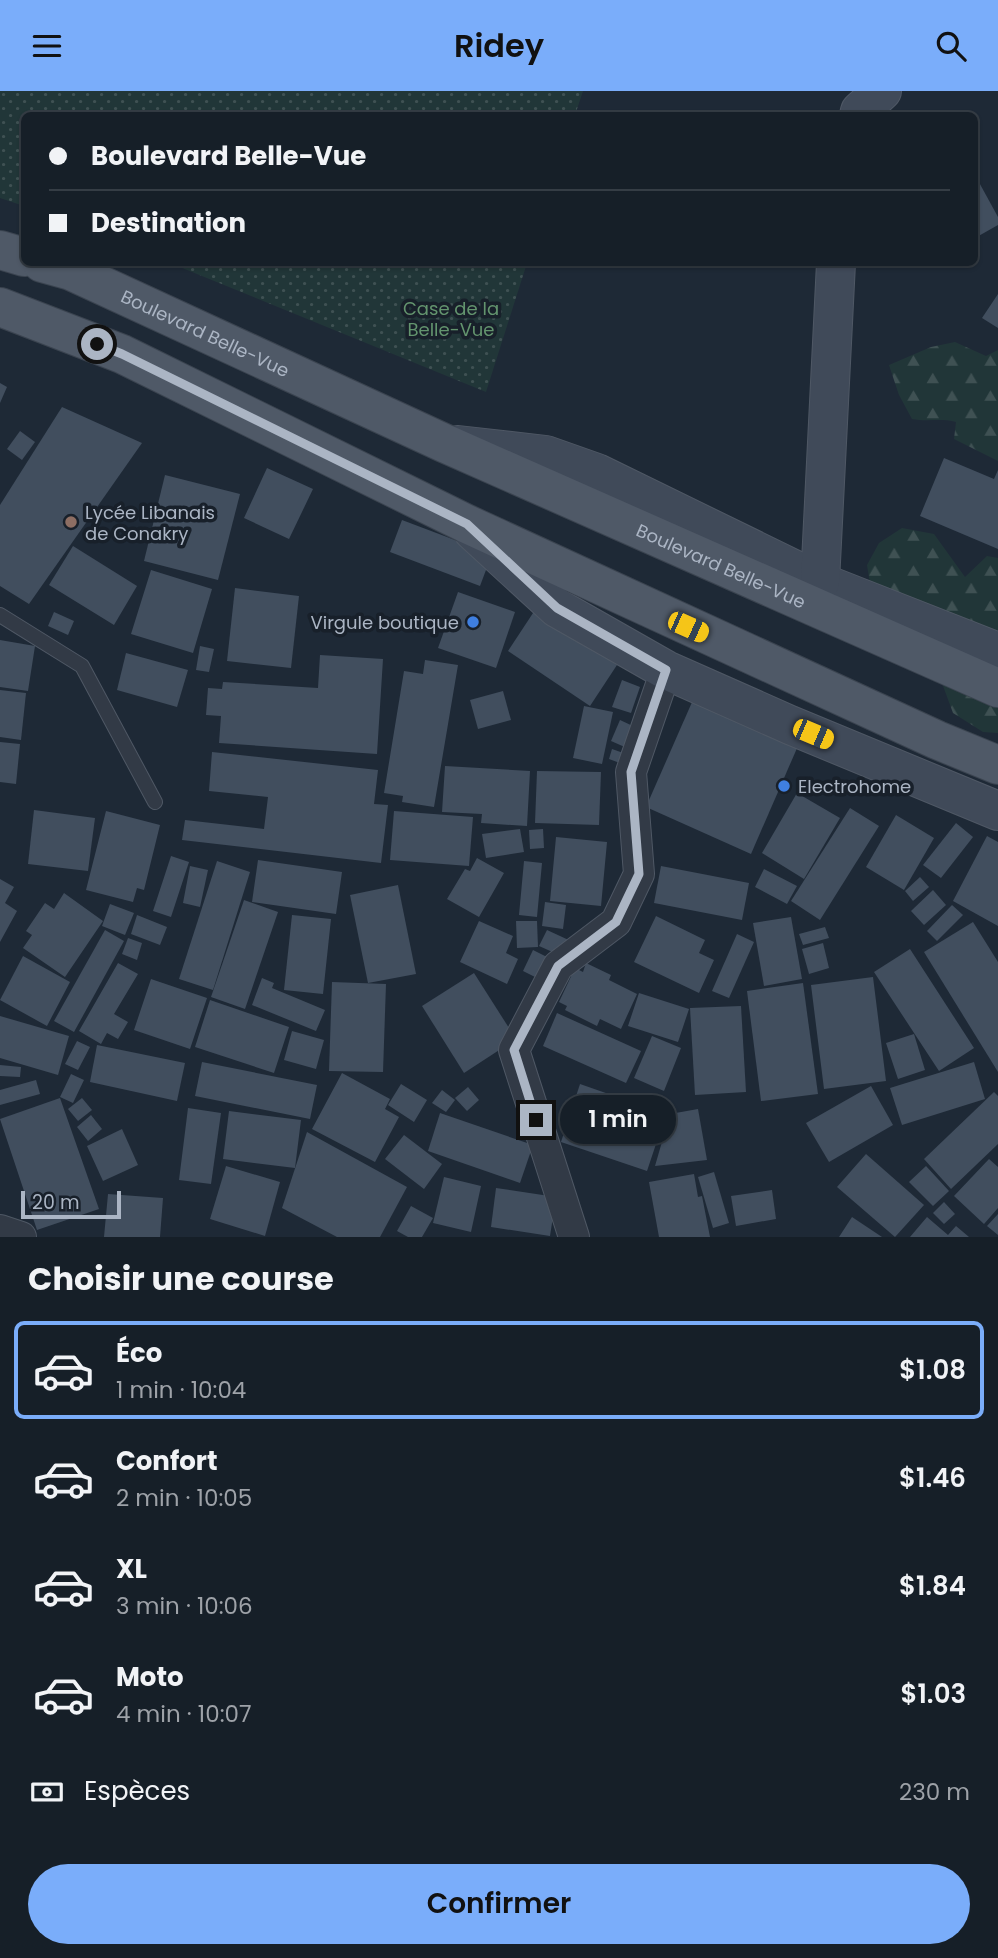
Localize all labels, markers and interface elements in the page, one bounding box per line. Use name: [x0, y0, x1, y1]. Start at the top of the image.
text: Ridey: [454, 23, 544, 68]
icon: menu: [28, 27, 66, 65]
icon: search: [932, 27, 970, 65]
text: Boulevard Belle-Vue: [91, 138, 366, 174]
text: Destination: [91, 205, 246, 241]
street label: Boulevard Belle-Vue: [117, 283, 294, 383]
park label: Case de la Belle-Vue: [403, 296, 499, 342]
route start: [81, 328, 113, 360]
place label: Lycée Libanais de Conakry: [85, 500, 215, 546]
marker: Lycée Libanais de Conakry: [63, 514, 79, 530]
street label: Boulevard Belle-Vue: [633, 517, 810, 614]
car: [665, 609, 712, 645]
place label: Virgule boutique: [311, 610, 459, 635]
marker: Virgule boutique: [465, 614, 481, 630]
car: [790, 716, 837, 752]
place label: Electrohome: [798, 774, 911, 799]
marker: Electrohome: [776, 778, 792, 794]
callout: 1 min: [560, 1095, 676, 1145]
text: 1 min: [588, 1103, 648, 1135]
route end: [520, 1104, 552, 1136]
scale bar: [21, 1188, 121, 1220]
text: 20 m: [32, 1189, 80, 1216]
text: Choisir une course: [28, 1256, 334, 1301]
text: Éco: [116, 1335, 162, 1371]
icon: car: [32, 1339, 95, 1402]
text: $1.08: [899, 1352, 966, 1388]
text: 1 min · 10:04: [116, 1374, 246, 1406]
text: Confort: [116, 1443, 218, 1479]
icon: car: [32, 1447, 95, 1510]
text: $1.46: [899, 1460, 966, 1496]
text: 2 min · 10:05: [116, 1482, 252, 1514]
text: XL: [116, 1551, 147, 1587]
icon: car: [32, 1555, 95, 1618]
text: $1.84: [899, 1568, 966, 1604]
text: 3 min · 10:06: [116, 1590, 253, 1622]
text: Moto: [116, 1659, 184, 1695]
icon: car: [32, 1663, 95, 1726]
text: $1.03: [900, 1676, 966, 1712]
text: 4 min · 10:07: [116, 1698, 252, 1730]
icon: cash: [28, 1773, 66, 1811]
text: Espèces: [84, 1773, 190, 1809]
text: 230 m: [899, 1776, 970, 1808]
button: Confirmer: [28, 1864, 970, 1944]

